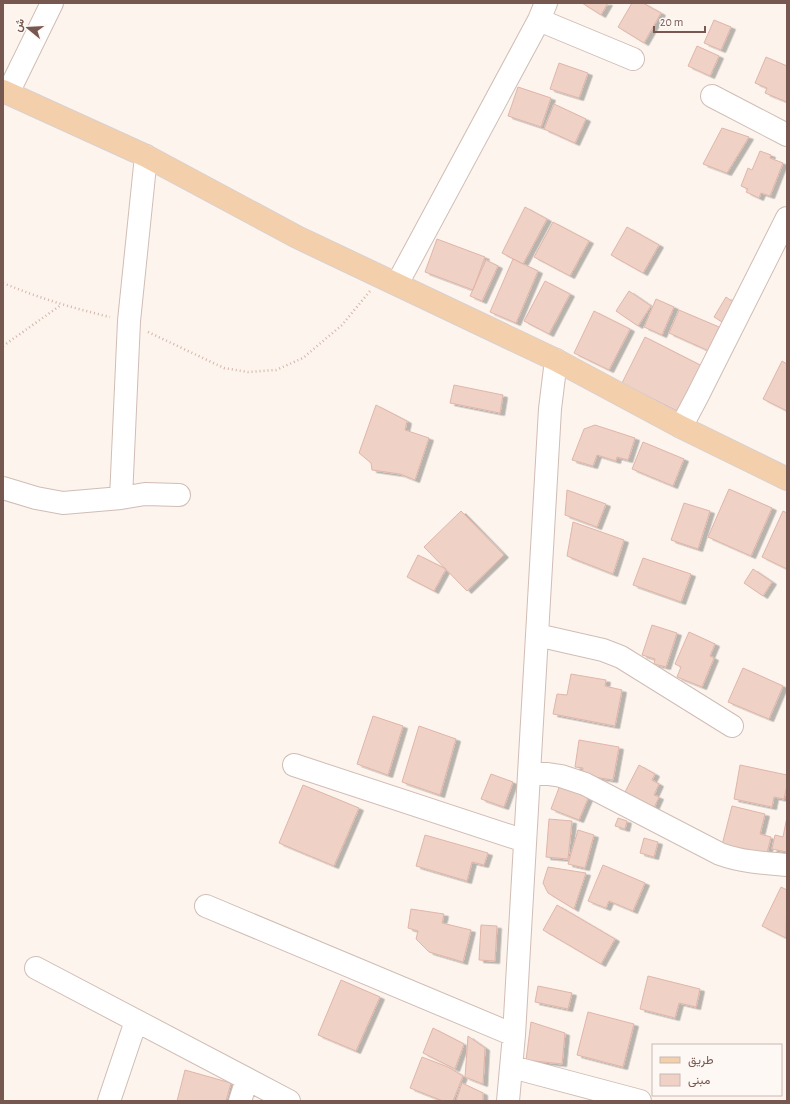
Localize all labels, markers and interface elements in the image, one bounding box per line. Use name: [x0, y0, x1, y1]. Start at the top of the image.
north arrow: [8, 8, 48, 48]
scale bar: [654, 8, 705, 34]
text: 20 m: [660, 16, 683, 28]
text: ش: [12, 17, 27, 33]
legend: [652, 1044, 782, 1096]
text: طريق: [688, 1054, 714, 1068]
text: مبنى: [688, 1074, 710, 1088]

